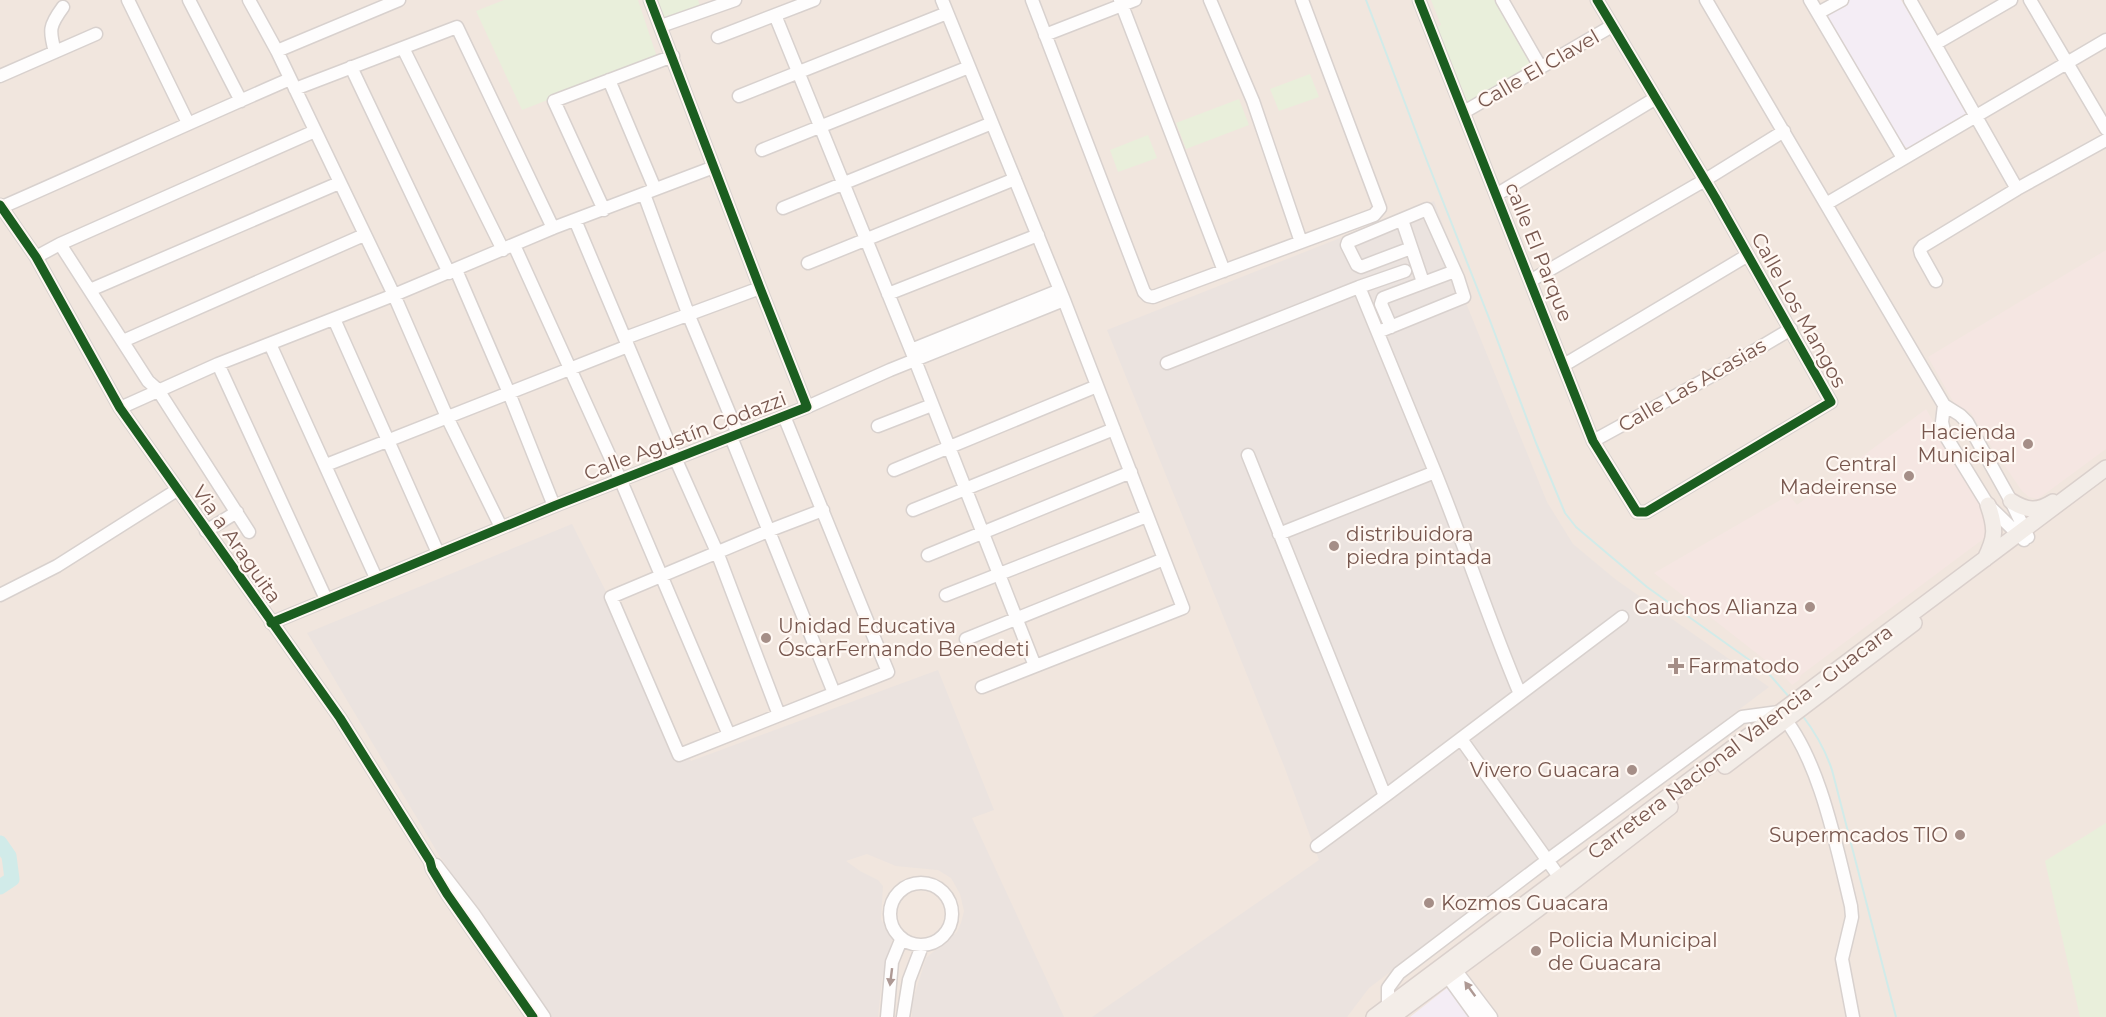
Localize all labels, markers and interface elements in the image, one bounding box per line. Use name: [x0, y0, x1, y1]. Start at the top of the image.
street label: Calle El Clavel: [1473, 24, 1603, 114]
street label: calle El Parque: [1500, 179, 1578, 325]
street label: Calle Los Mangos: [1746, 228, 1852, 392]
street label: Calle Las Acasias: [1614, 333, 1770, 437]
street label: Calle Agustín Codazzi: [580, 386, 790, 486]
place label: Hacienda Municipal: [1917, 420, 2016, 467]
marker: Hacienda Municipal: [2021, 437, 2035, 451]
place label: Central Madeirense: [1780, 452, 1897, 499]
marker: Central Madeirense: [1902, 469, 1916, 483]
street label: Via a Araguita: [188, 480, 286, 608]
place label: distribuidora piedra pintada: [1346, 522, 1492, 569]
marker: distribuidora piedra pintada: [1327, 539, 1341, 553]
place label: Cauchos Alianza: [1634, 595, 1798, 619]
marker: Cauchos Alianza: [1803, 600, 1817, 614]
place label: Unidad Educativa ÓscarFernando Benedeti: [778, 614, 1030, 661]
street label: Carretera Nacional Valencia - Guacara: [1583, 619, 1897, 865]
marker: Unidad Educativa ÓscarFernando Benedeti: [759, 631, 773, 645]
place label: Farmatodo: [1688, 654, 1799, 678]
marker: Farmatodo: [1669, 659, 1683, 673]
place label: Vivero Guacara: [1470, 758, 1620, 782]
marker: Vivero Guacara: [1625, 763, 1639, 777]
place label: Supermcados TIO: [1769, 823, 1948, 847]
marker: Supermcados TIO: [1953, 828, 1967, 842]
place label: Kozmos Guacara: [1441, 891, 1609, 915]
marker: Kozmos Guacara: [1422, 896, 1436, 910]
place label: Policia Municipal de Guacara: [1548, 928, 1718, 975]
marker: Policia Municipal de Guacara: [1529, 944, 1543, 958]
one-way arrow: [886, 968, 895, 987]
one-way arrow: [1464, 981, 1476, 997]

